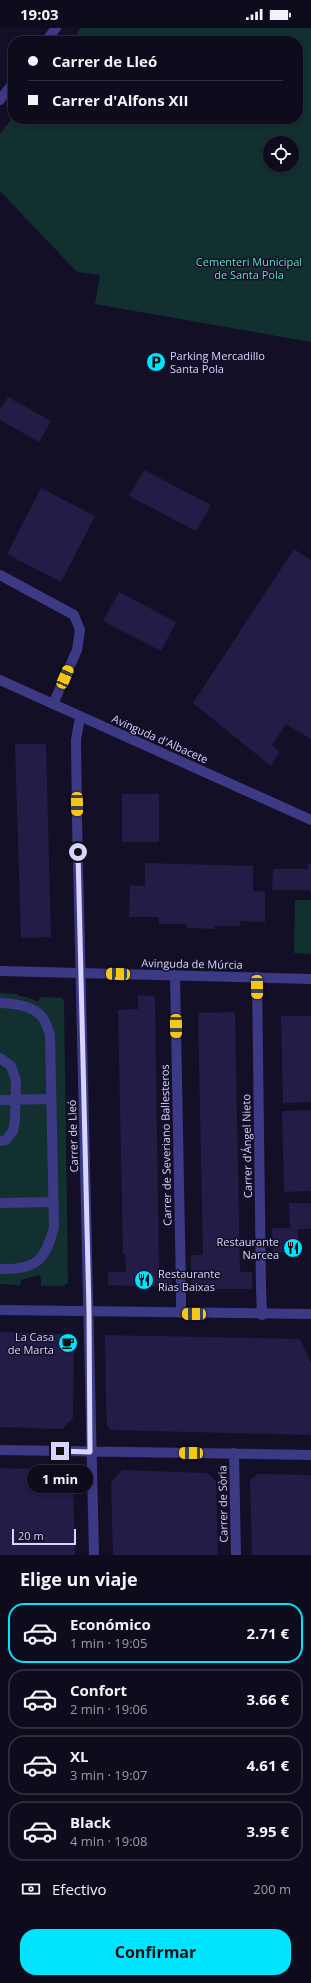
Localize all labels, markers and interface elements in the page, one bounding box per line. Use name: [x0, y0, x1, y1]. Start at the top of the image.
text: 19:03: [20, 4, 59, 24]
text: Carrer de Lleó: [52, 51, 157, 71]
text: Carrer d'Alfons XII: [52, 90, 188, 110]
map controls: [263, 136, 299, 172]
button: locate: [263, 136, 299, 172]
park label: Cementeri Municipal de Santa Pola: [196, 254, 302, 282]
place label: Parking Mercadillo Santa Pola: [170, 348, 265, 376]
parking icon: Parking Mercadillo Santa Pola: [145, 351, 167, 373]
car: [55, 664, 75, 690]
street label: Avinguda d'Albacete: [110, 711, 211, 766]
car: [71, 792, 83, 816]
route start: [69, 843, 87, 861]
street label: Avinguda de Múrcia: [141, 955, 243, 972]
car: [106, 968, 130, 980]
car: [251, 975, 263, 999]
car: [170, 1014, 182, 1038]
street label: Carrer de Severiano Ballesteros: [157, 1064, 174, 1226]
street label: Carrer d'Ángel Nieto: [238, 1094, 255, 1198]
street label: Carrer de Lleó: [64, 1099, 81, 1173]
place label: Restaurante Narcea: [217, 1234, 279, 1262]
restaurant icon: Restaurante Narcea: [282, 1237, 304, 1259]
place label: Restaurante Rias Baixas: [158, 1266, 220, 1294]
restaurant icon: Restaurante Rias Baixas: [133, 1269, 155, 1291]
car: [182, 1308, 206, 1320]
place label: La Casa de Marta: [8, 1329, 54, 1357]
cafe icon: La Casa de Marta: [57, 1332, 79, 1354]
route end: [51, 1442, 69, 1460]
car: [179, 1447, 203, 1459]
callout: 1 min: [27, 1465, 93, 1493]
street label: Carrer de Sòria: [214, 1465, 231, 1543]
text: 1 min: [42, 1470, 78, 1488]
scale bar: [12, 1527, 76, 1546]
text: 20 m: [18, 1528, 44, 1543]
text: Elige un viaje: [20, 1567, 138, 1591]
text: Económico: [70, 1614, 151, 1634]
icon: car: [22, 1615, 58, 1651]
text: 2.71 €: [247, 1623, 289, 1643]
text: 1 min · 19:05: [70, 1634, 147, 1652]
text: Confort: [70, 1680, 127, 1700]
icon: car: [22, 1681, 58, 1717]
text: 3.66 €: [247, 1689, 289, 1709]
text: 2 min · 19:06: [70, 1700, 147, 1718]
text: XL: [70, 1746, 88, 1766]
icon: car: [22, 1747, 58, 1783]
text: 4.61 €: [247, 1755, 289, 1775]
text: 3 min · 19:07: [70, 1766, 147, 1784]
text: Black: [70, 1812, 111, 1832]
icon: car: [22, 1813, 58, 1849]
text: 3.95 €: [247, 1821, 289, 1841]
text: 4 min · 19:08: [70, 1832, 147, 1850]
icon: cash: [20, 1878, 42, 1900]
text: Efectivo: [52, 1879, 107, 1899]
text: 200 m: [253, 1880, 291, 1898]
button: Confirmar: [20, 1929, 291, 1975]

